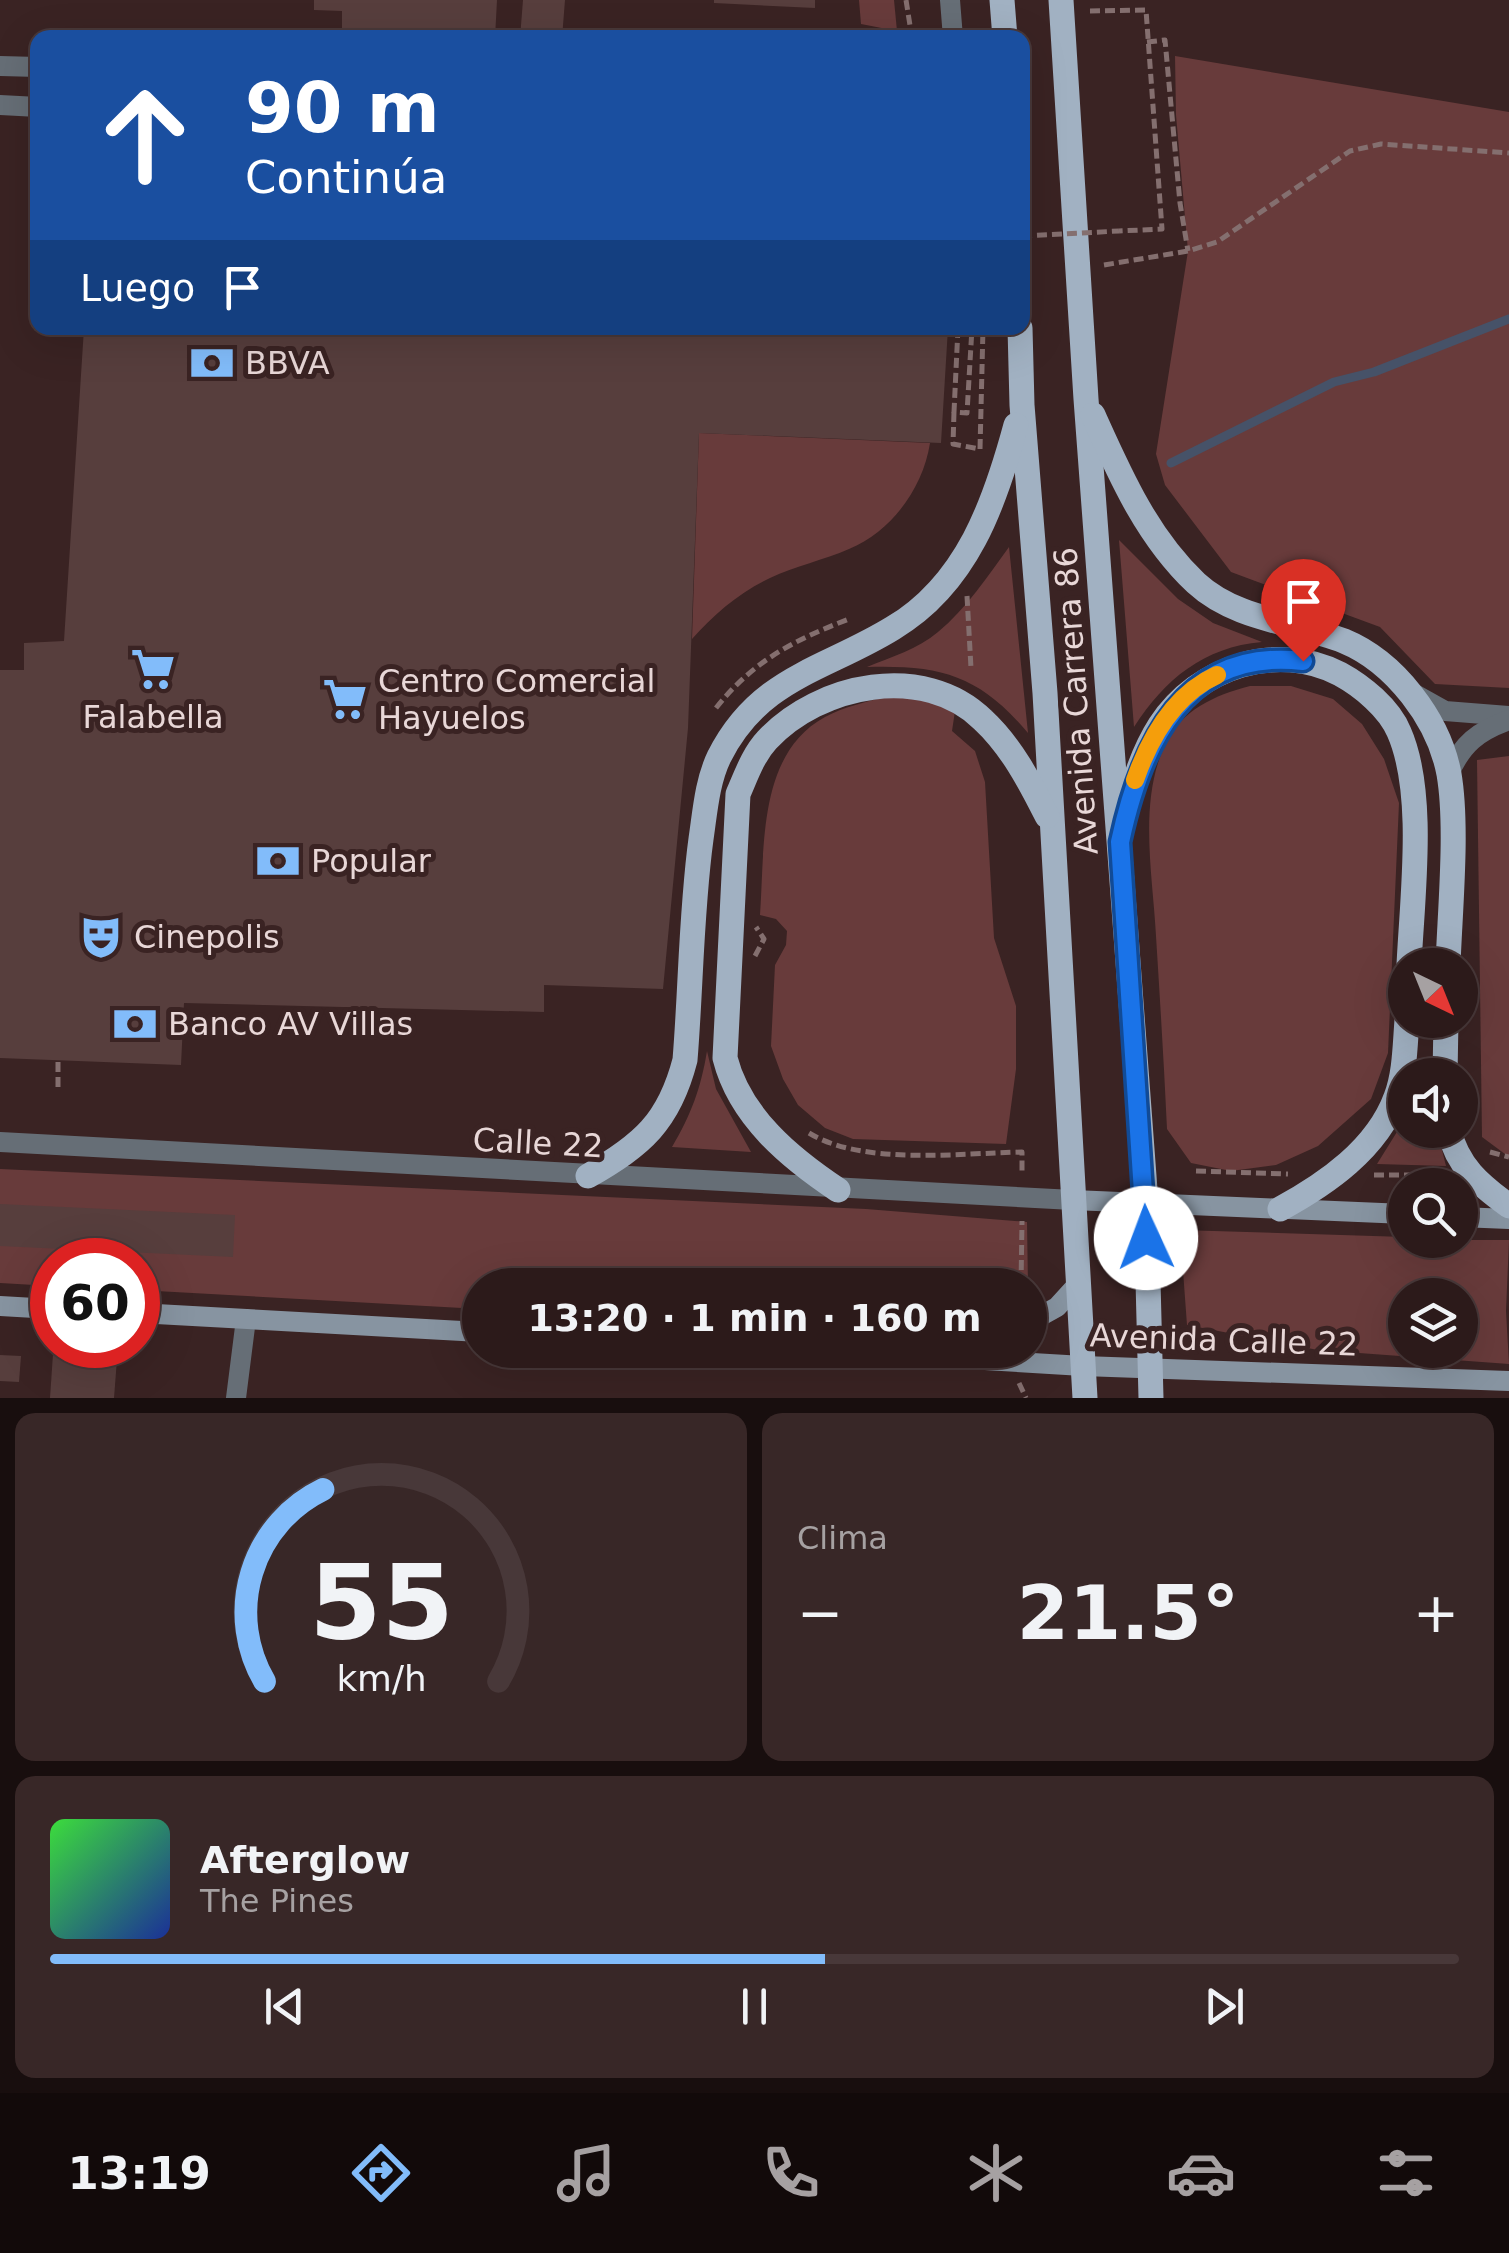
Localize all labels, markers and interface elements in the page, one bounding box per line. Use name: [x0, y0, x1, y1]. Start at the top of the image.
text: 90 m: [245, 67, 440, 149]
icon: ahead: [80, 70, 210, 200]
text: Continúa: [245, 151, 447, 204]
icon: arrive: [215, 260, 270, 315]
text: Luego: [80, 266, 195, 310]
bank icon: BBVA: [188, 339, 236, 387]
place label: BBVA: [245, 344, 330, 382]
street label: Avenida Carrera 86: [1046, 546, 1106, 856]
pin: [1261, 559, 1346, 662]
icon: arrive: [1276, 574, 1331, 629]
supermarket icon: Falabella: [129, 645, 177, 693]
place label: Centro Comercial Hayuelos: [378, 662, 655, 737]
supermarket icon: Centro Comercial Hayuelos: [321, 675, 369, 723]
place label: Falabella: [83, 698, 223, 736]
bank icon: Popular: [254, 837, 302, 885]
place label: Popular: [311, 842, 432, 880]
theatre icon: Cinepolis: [77, 913, 125, 961]
place label: Cinepolis: [134, 918, 280, 956]
north arrow: [1388, 948, 1478, 1038]
map controls: [1388, 948, 1478, 1368]
bank icon: Banco AV Villas: [111, 1000, 159, 1048]
place label: Banco AV Villas: [168, 1005, 413, 1043]
button: sound: [1388, 1058, 1478, 1148]
street label: Calle 22: [472, 1121, 604, 1165]
button: search: [1388, 1168, 1478, 1258]
position arrow: [1094, 1186, 1198, 1290]
speed limit sign: 60: [30, 1238, 160, 1368]
button: layers: [1388, 1278, 1478, 1368]
text: 13:20 · 1 min · 160 m: [527, 1296, 982, 1340]
street label: Avenida Calle 22: [1089, 1316, 1359, 1364]
text: Clima: [797, 1519, 888, 1557]
text: 55: [309, 1542, 453, 1664]
text: 21.5°: [1017, 1569, 1239, 1657]
text: −: [797, 1581, 843, 1645]
text: +: [1413, 1581, 1459, 1645]
text: km/h: [336, 1658, 426, 1699]
text: Afterglow: [200, 1838, 410, 1882]
text: The Pines: [200, 1882, 354, 1920]
icon: previous: [257, 1979, 312, 2034]
icon: pause: [727, 1979, 782, 2034]
icon: next: [1197, 1979, 1252, 2034]
icon: directions: [346, 2138, 416, 2208]
icon: music: [551, 2138, 621, 2208]
icon: phone: [756, 2138, 826, 2208]
icon: climate: [961, 2138, 1031, 2208]
icon: car: [1166, 2138, 1236, 2208]
icon: filters: [1371, 2138, 1441, 2208]
text: 13:19: [68, 2147, 211, 2200]

